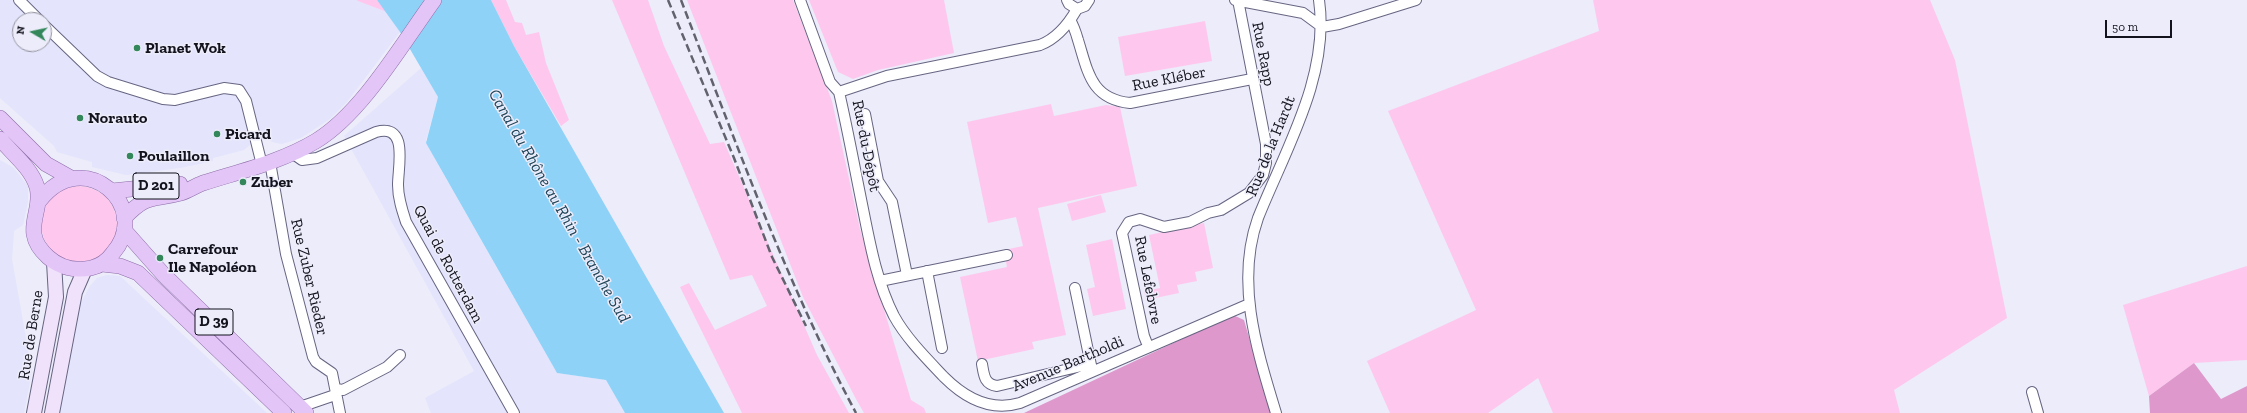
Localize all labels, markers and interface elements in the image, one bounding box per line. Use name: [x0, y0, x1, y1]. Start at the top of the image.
north arrow: [12, 12, 52, 52]
scale bar: [2107, 12, 2174, 38]
street label: Rue Rapp: [1247, 20, 1279, 88]
text: 50 m: [2112, 20, 2138, 34]
text: N: [14, 25, 28, 35]
place label: Planet Wok: [145, 38, 226, 58]
marker: Planet Wok: [132, 43, 142, 53]
street label: Rue Kléber: [1130, 62, 1208, 96]
water label: Canal du Rhône au Rhin - Branche Sud: [484, 86, 634, 326]
street label: Rue de la Hardt: [1242, 93, 1300, 199]
street label: Rue du Dépôt: [848, 98, 884, 194]
place label: Norauto: [88, 108, 147, 128]
marker: Norauto: [75, 113, 85, 123]
place label: Picard: [225, 124, 271, 144]
marker: Picard: [212, 129, 222, 139]
place label: Poulaillon: [138, 146, 209, 166]
marker: Poulaillon: [125, 151, 135, 161]
place label: Zuber: [251, 172, 293, 192]
road number: D 201: [133, 173, 179, 199]
marker: Zuber: [238, 177, 248, 187]
street label: Quai de Rotterdam: [409, 202, 487, 326]
street label: Rue Zuber Rieder: [286, 217, 332, 337]
street label: Rue Lefebvre: [1130, 234, 1166, 326]
place label: Carrefour Ile Napoléon: [168, 239, 256, 277]
marker: Carrefour Ile Napoléon: [155, 253, 165, 263]
street label: Rue de Berne: [14, 289, 48, 381]
road number: D 39: [195, 309, 233, 335]
street label: Avenue Bartholdi: [1009, 332, 1127, 396]

